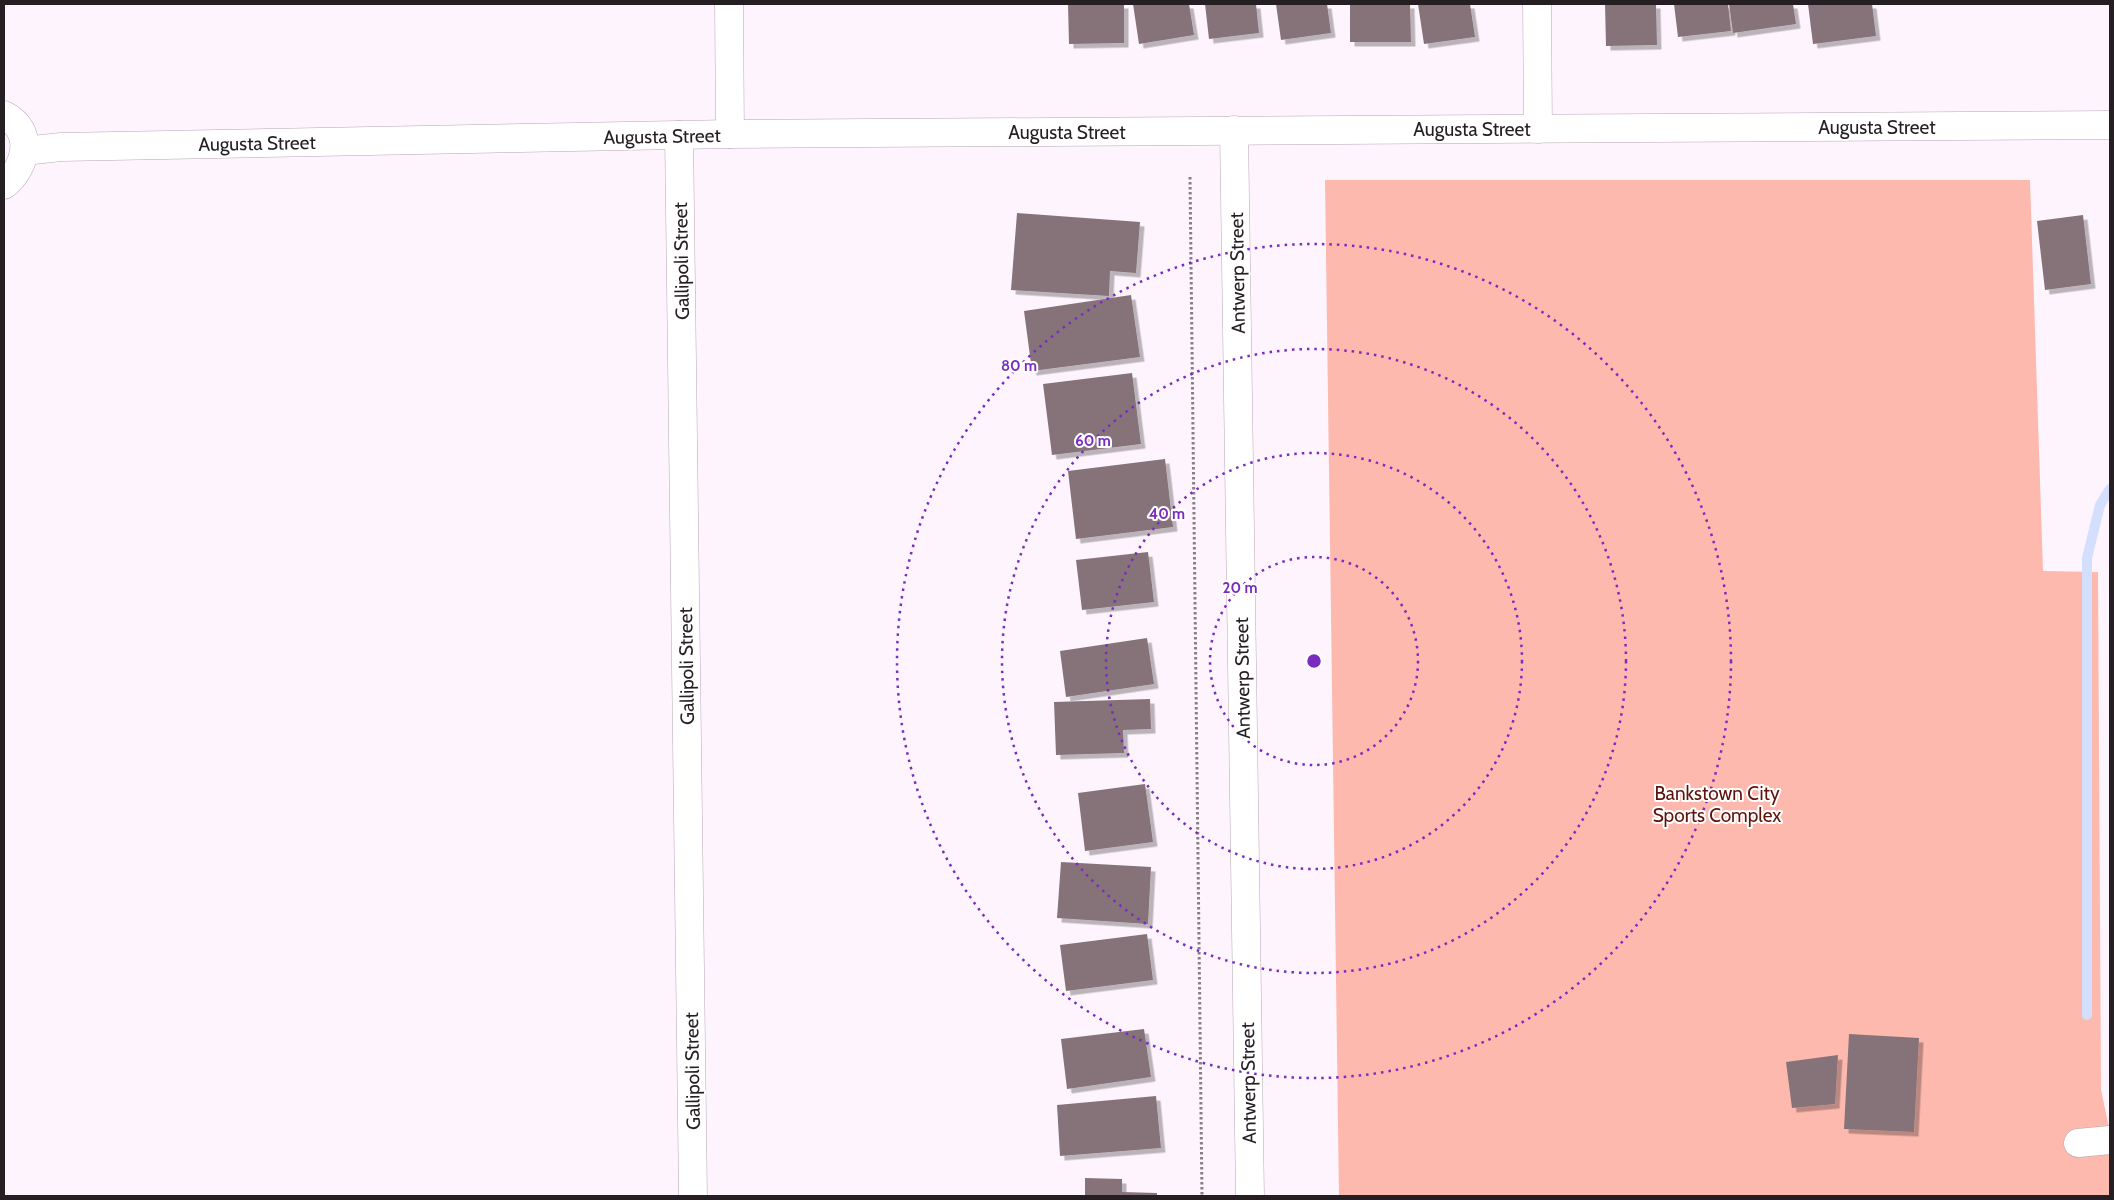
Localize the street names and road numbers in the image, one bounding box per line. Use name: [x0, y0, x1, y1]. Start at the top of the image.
street label: Augusta Street: [1818, 116, 1936, 139]
street label: Augusta Street: [1413, 118, 1531, 141]
street label: Augusta Street: [1008, 121, 1126, 144]
street label: Augusta Street: [603, 124, 721, 149]
street label: Augusta Street: [198, 131, 316, 156]
street label: Gallipoli Street: [669, 201, 694, 320]
street label: Antwerp Street: [1225, 211, 1250, 334]
street label: Gallipoli Street: [674, 606, 699, 725]
street label: Antwerp Street: [1230, 616, 1255, 739]
street label: Gallipoli Street: [680, 1011, 705, 1130]
street label: Antwerp Street: [1236, 1021, 1261, 1144]

